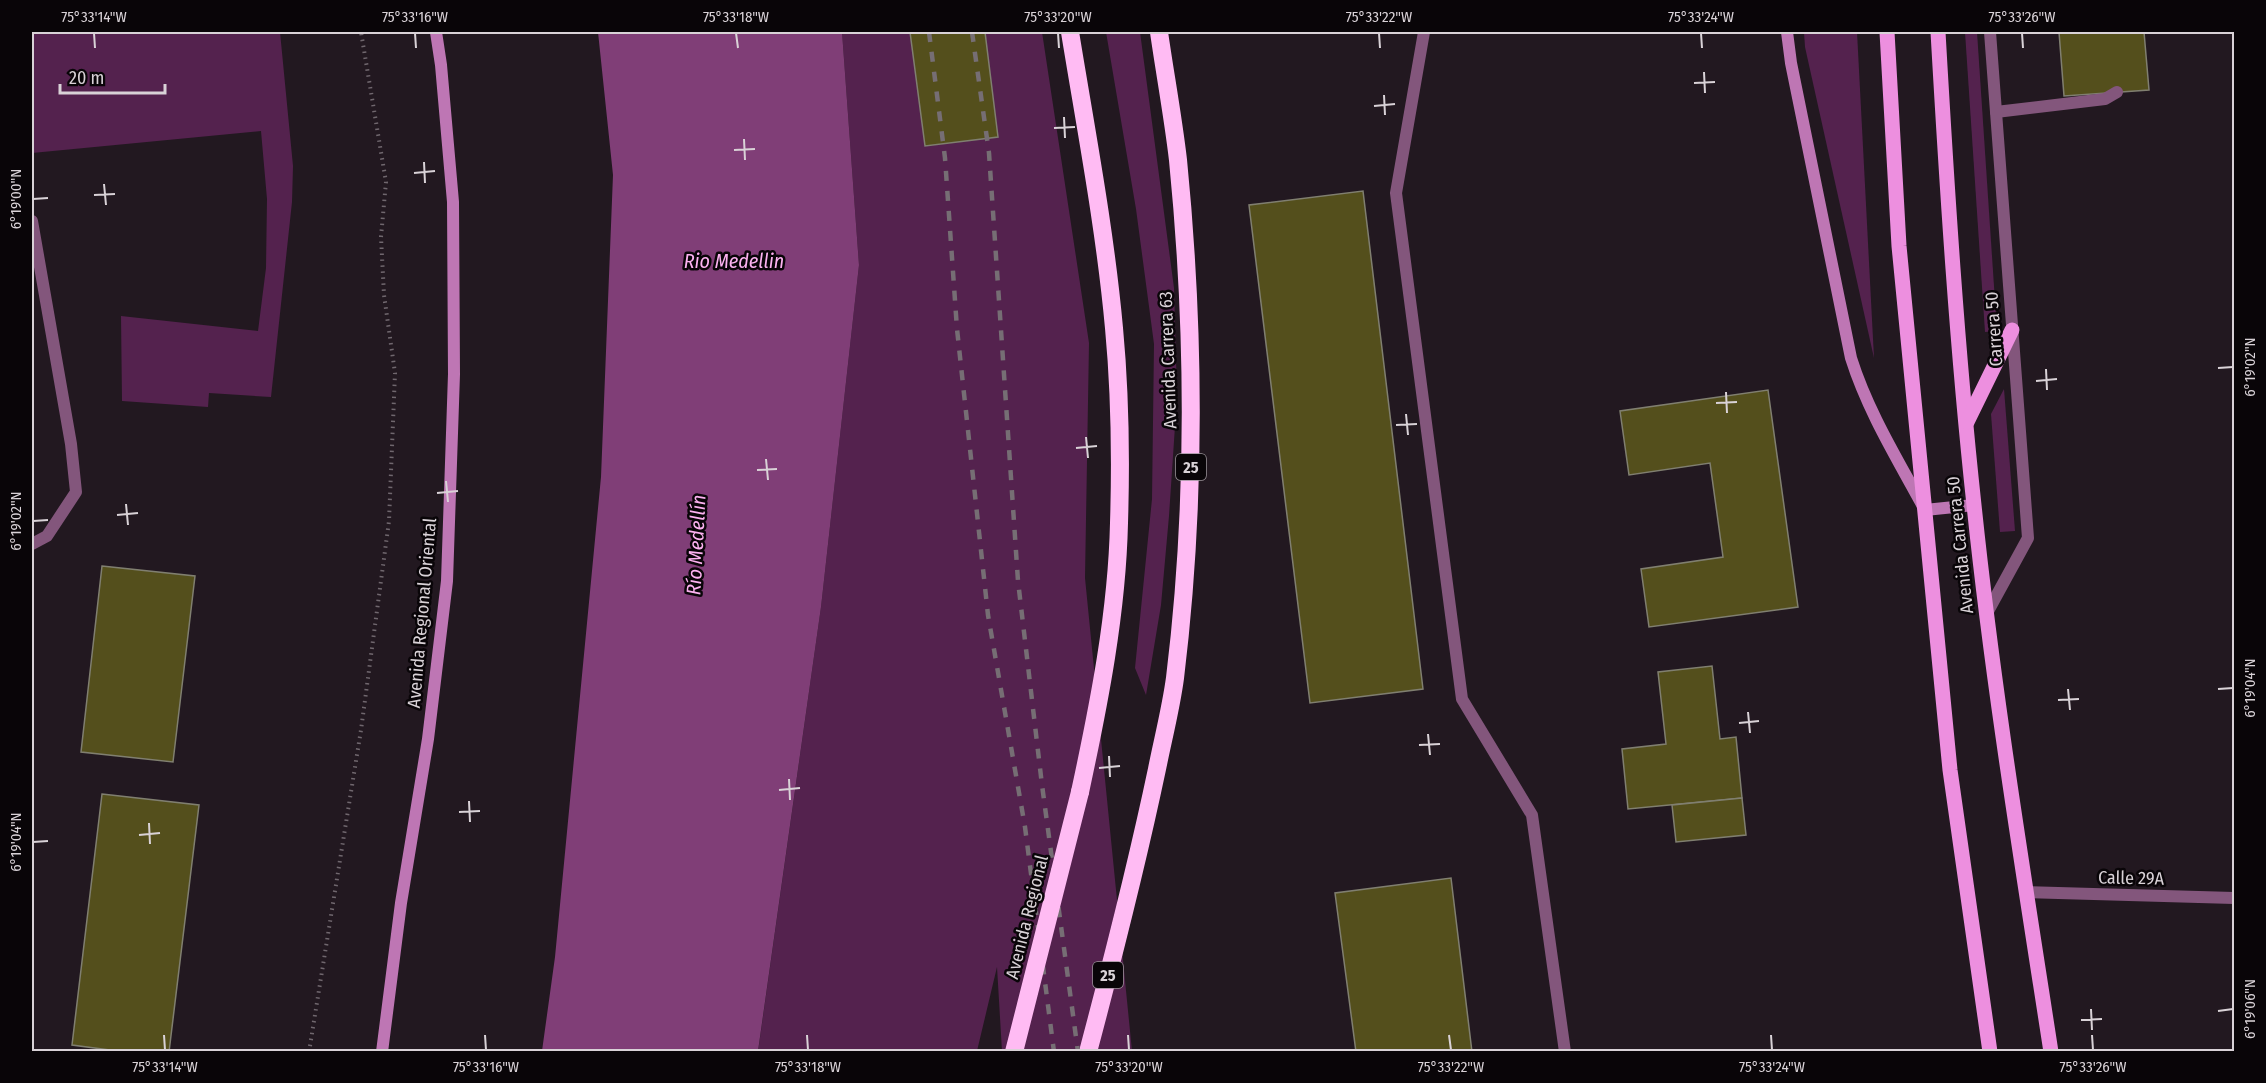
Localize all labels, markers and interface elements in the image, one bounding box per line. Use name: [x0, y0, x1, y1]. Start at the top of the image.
text: 75°33'14"W: [61, 8, 127, 26]
text: 75°33'16"W: [382, 8, 448, 26]
text: 75°33'18"W: [703, 8, 769, 26]
text: 75°33'20"W: [1024, 8, 1092, 26]
text: 75°33'22"W: [1346, 8, 1412, 26]
text: 75°33'24"W: [1668, 8, 1734, 26]
text: 75°33'26"W: [1989, 8, 2055, 26]
scale bar: [60, 57, 165, 95]
text: 20 m: [69, 67, 104, 89]
text: 6°19'00"N: [7, 169, 25, 229]
water label: Rio Medellin: [684, 249, 784, 273]
street label: Avenida Carrera 63: [1155, 291, 1181, 429]
street label: Carrera 50: [1980, 291, 2008, 367]
text: 6°19'02"N: [2241, 337, 2259, 397]
road number: 25: [1176, 454, 1206, 480]
street label: Avenida Carrera 50: [1942, 475, 1978, 615]
text: 6°19'02"N: [7, 491, 25, 551]
water label: Río Medellín: [681, 494, 711, 596]
street label: Avenida Regional Oriental: [403, 517, 441, 709]
text: 6°19'04"N: [2241, 658, 2259, 718]
text: 6°19'04"N: [7, 812, 25, 872]
street label: Avenida Regional: [1001, 853, 1053, 981]
street label: Calle 29A: [2098, 866, 2165, 890]
road number: 25: [1093, 962, 1123, 988]
text: 6°19'06"N: [2241, 979, 2259, 1039]
text: 75°33'14"W: [132, 1058, 198, 1076]
text: 75°33'16"W: [453, 1058, 519, 1076]
text: 75°33'18"W: [775, 1058, 841, 1076]
text: 75°33'20"W: [1095, 1058, 1163, 1076]
text: 75°33'22"W: [1418, 1058, 1484, 1076]
text: 75°33'24"W: [1739, 1058, 1805, 1076]
text: 75°33'26"W: [2060, 1058, 2126, 1076]

